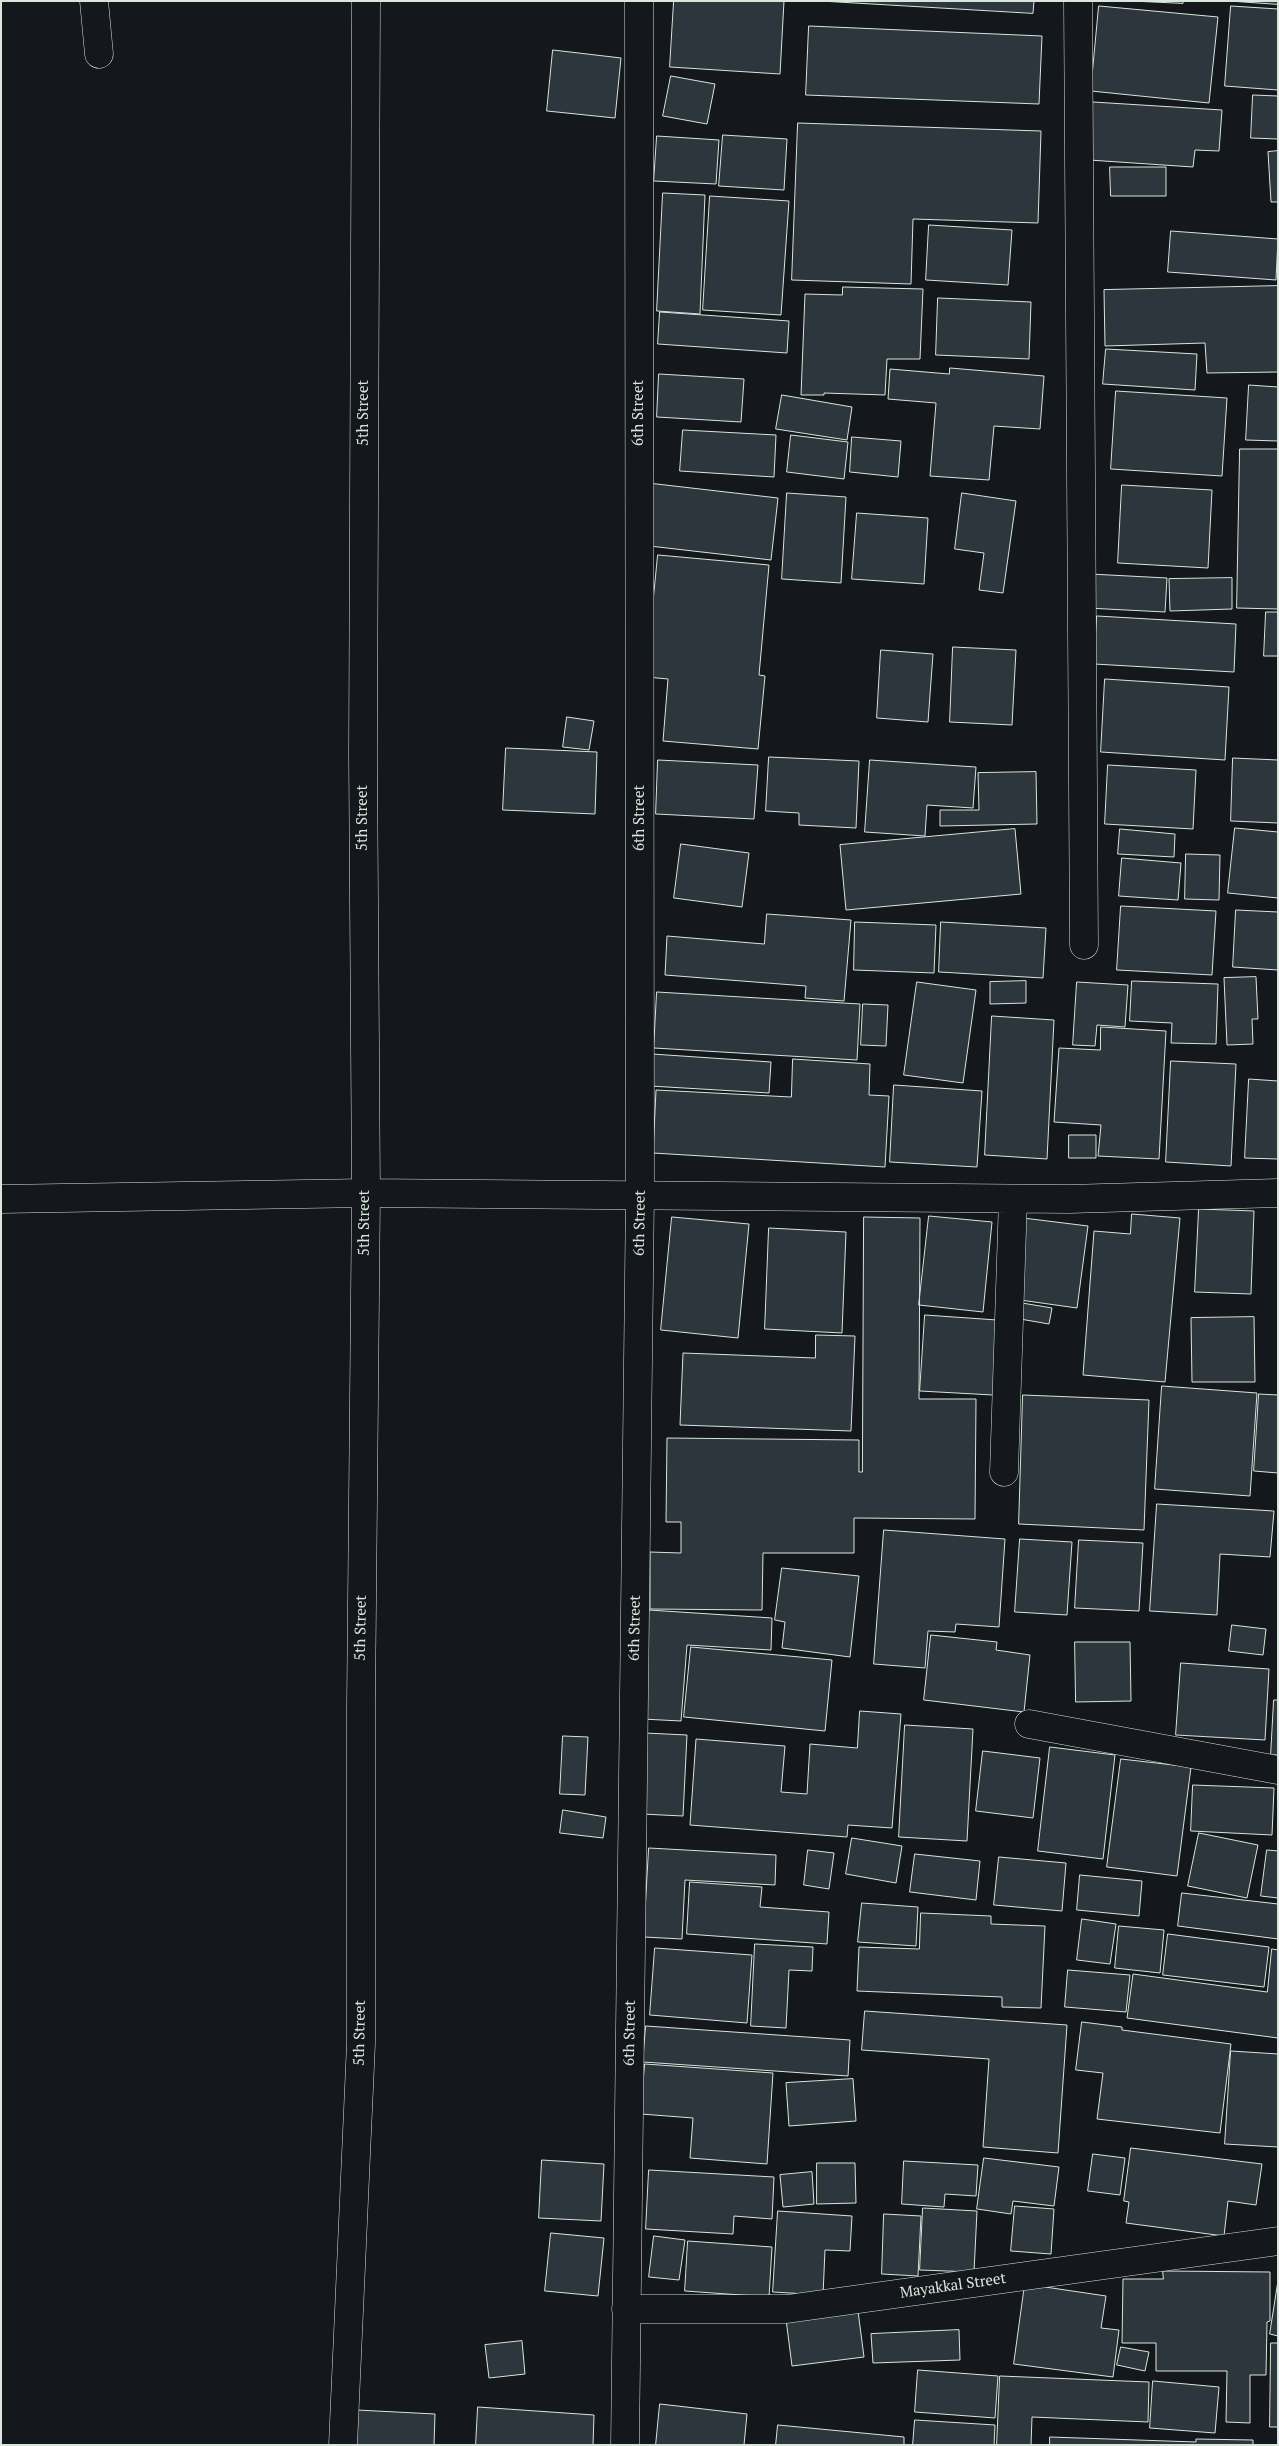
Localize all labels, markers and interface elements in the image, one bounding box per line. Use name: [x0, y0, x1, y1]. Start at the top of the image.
street label: 5th Street: [355, 380, 373, 446]
street label: 6th Street: [630, 380, 648, 446]
street label: 5th Street: [354, 785, 372, 851]
street label: 6th Street: [631, 785, 649, 851]
street label: 5th Street: [356, 1190, 374, 1256]
street label: 6th Street: [630, 1190, 650, 1256]
street label: 5th Street: [351, 1595, 371, 1661]
street label: 6th Street: [625, 1595, 645, 1661]
street label: 5th Street: [350, 2000, 370, 2066]
street label: 6th Street: [620, 2000, 640, 2066]
street label: Mayakkal Street: [899, 2270, 1007, 2302]

